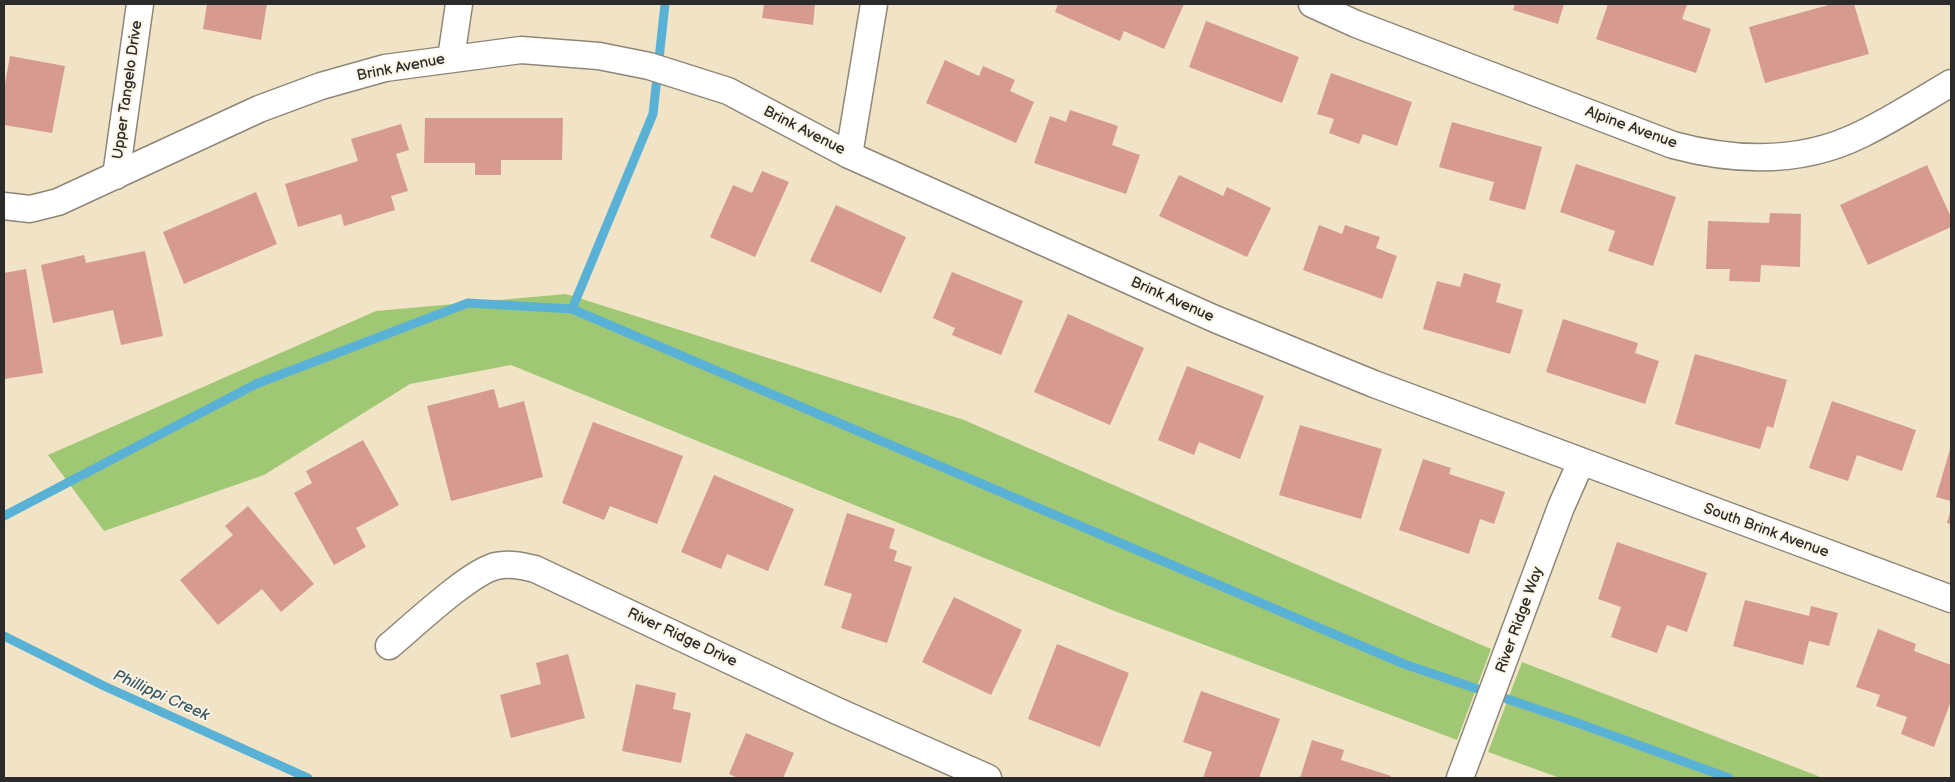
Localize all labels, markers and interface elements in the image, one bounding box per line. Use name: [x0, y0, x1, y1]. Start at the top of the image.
street label: Upper Tangelo Drive: [109, 20, 147, 160]
street label: Brink Avenue: [355, 51, 447, 85]
street label: Brink Avenue: [760, 103, 848, 159]
street label: Alpine Avenue: [1583, 103, 1679, 153]
street label: Brink Avenue: [1128, 274, 1216, 326]
street label: South Brink Avenue: [1701, 500, 1831, 562]
street label: River Ridge Way: [1492, 565, 1548, 675]
street label: River Ridge Drive: [624, 605, 740, 671]
water label: Phillippi Creek: [110, 666, 212, 726]

